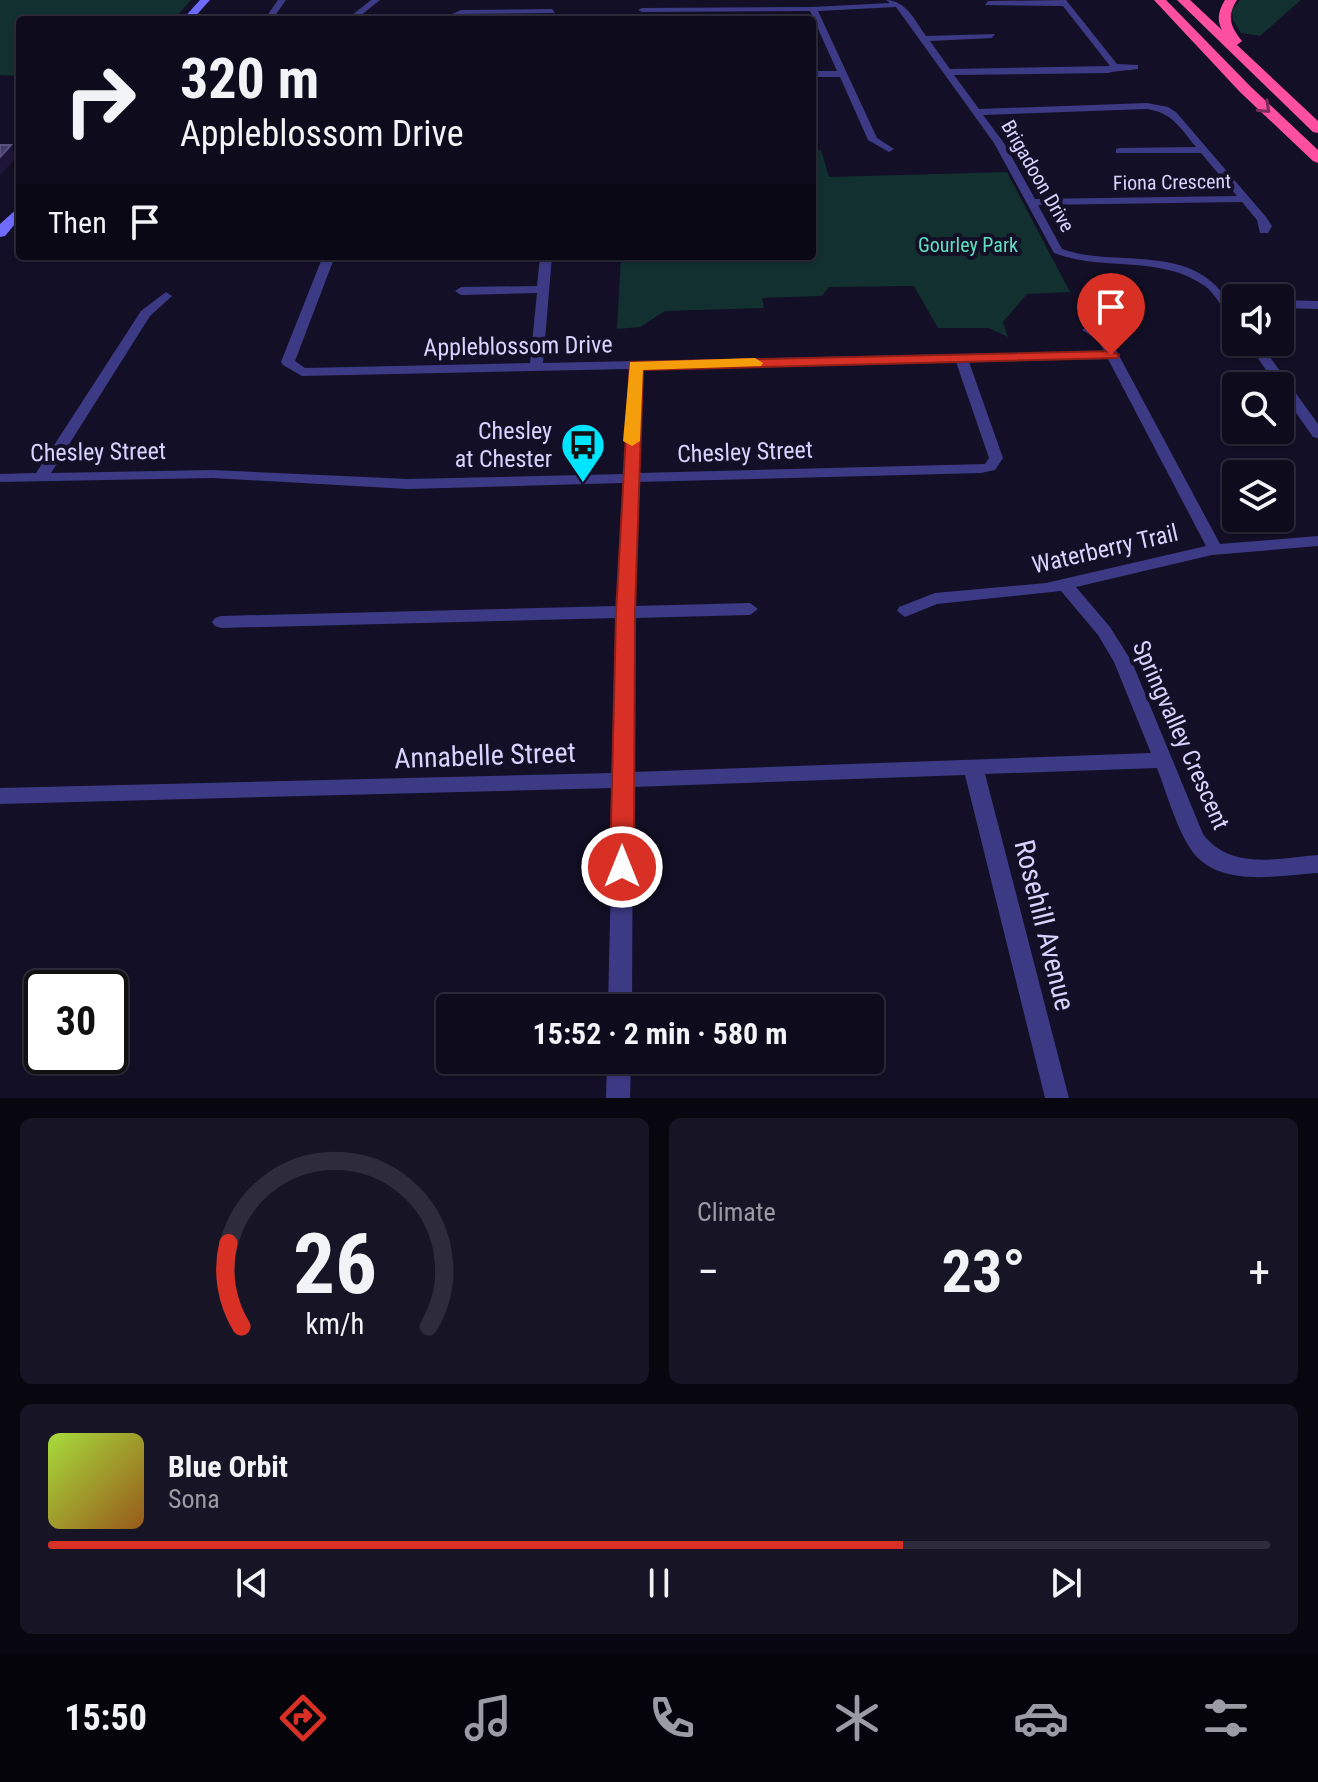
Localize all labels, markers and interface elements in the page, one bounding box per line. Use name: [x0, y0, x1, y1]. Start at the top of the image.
text: 320 m: [180, 46, 319, 112]
icon: right: [48, 48, 152, 152]
one-way arrow: [1256, 98, 1270, 113]
text: Appleblossom Drive: [180, 113, 464, 155]
street label: Brigadoon Drive: [996, 116, 1080, 236]
street label: Fiona Crescent: [1113, 169, 1231, 195]
icon: arrive: [123, 200, 167, 244]
text: Then: [48, 205, 107, 240]
park label: Gourley Park: [918, 233, 1018, 257]
pin: [1077, 273, 1145, 355]
map controls: [1222, 284, 1294, 532]
button: sound: [1222, 284, 1294, 356]
icon: arrive: [1089, 285, 1133, 329]
street label: Appleblossom Drive: [423, 330, 613, 362]
button: search: [1222, 372, 1294, 444]
place label: Chesley at Chester: [455, 417, 552, 473]
bus stop icon: Chesley at Chester: [559, 421, 607, 484]
street label: Chesley Street: [677, 436, 813, 468]
street label: Chesley Street: [30, 437, 166, 467]
button: layers: [1222, 460, 1294, 532]
street label: Waterberry Trail: [1029, 519, 1181, 579]
street label: Springvalley Crescent: [1127, 636, 1235, 834]
street label: Annabelle Street: [394, 736, 576, 775]
position arrow: [580, 825, 664, 909]
street label: Rosehill Avenue: [1007, 836, 1082, 1014]
speed limit sign: 30: [24, 970, 128, 1074]
text: 15:52 · 2 min · 580 m: [533, 1016, 787, 1051]
text: Climate: [697, 1197, 776, 1227]
text: 26: [292, 1216, 377, 1313]
text: 23°: [942, 1236, 1026, 1307]
text: −: [697, 1246, 719, 1298]
text: +: [1248, 1246, 1270, 1298]
text: km/h: [305, 1307, 364, 1341]
text: Blue Orbit: [168, 1449, 288, 1484]
text: Sona: [168, 1484, 220, 1514]
icon: previous: [230, 1561, 274, 1605]
icon: pause: [637, 1561, 681, 1605]
icon: next: [1044, 1561, 1088, 1605]
icon: directions: [275, 1690, 331, 1746]
icon: music: [460, 1690, 516, 1746]
icon: phone: [644, 1690, 700, 1746]
icon: climate: [829, 1690, 885, 1746]
icon: car: [1013, 1690, 1069, 1746]
icon: filters: [1198, 1690, 1254, 1746]
text: 15:50: [64, 1697, 147, 1739]

